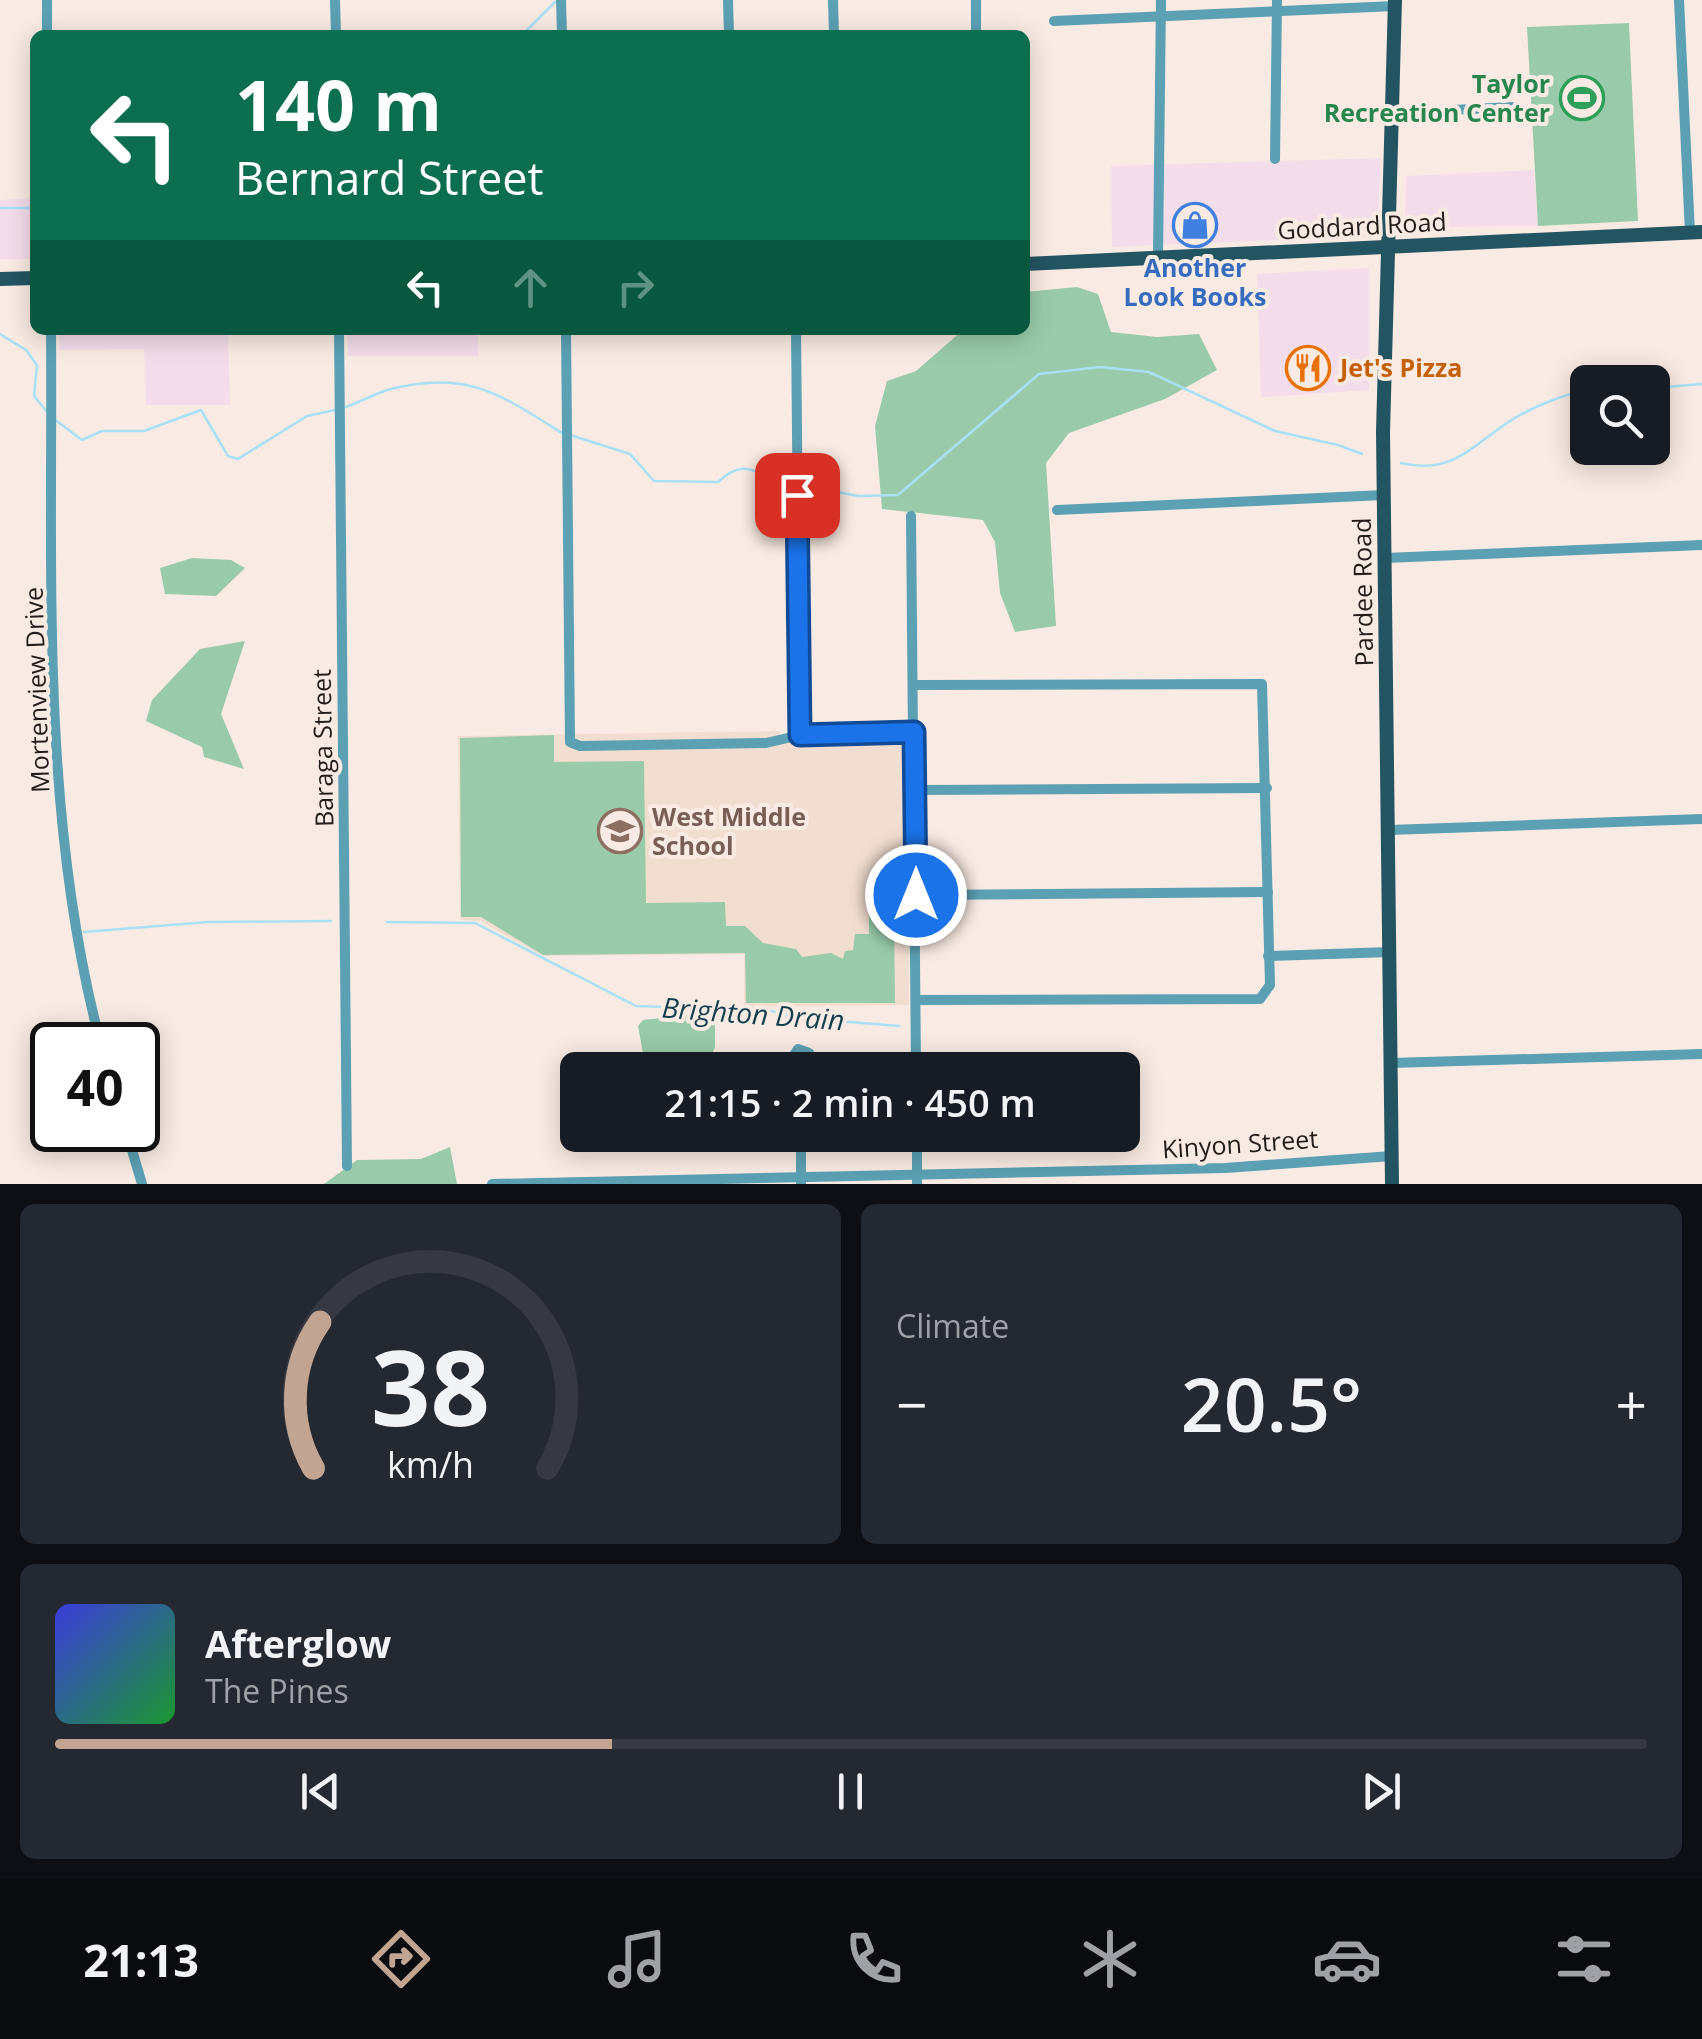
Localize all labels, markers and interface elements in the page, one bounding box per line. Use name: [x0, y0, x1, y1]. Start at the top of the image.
text: 140 m: [235, 56, 442, 152]
place label: Taylor Recreation Center: [1324, 66, 1550, 129]
icon: left: [70, 70, 200, 200]
sports icon: Taylor Recreation Center: [1559, 75, 1605, 121]
text: Bernard Street: [235, 147, 544, 208]
shop icon: Another Look Books: [1172, 202, 1218, 248]
street label: Goddard Road: [1276, 204, 1447, 246]
place label: Another Look Books: [1124, 250, 1266, 313]
icon: left: [398, 260, 453, 315]
icon: ahead: [503, 260, 558, 315]
icon: right: [608, 260, 663, 315]
restaurant icon: Jet's Pizza: [1285, 345, 1331, 391]
place label: Jet's Pizza: [1338, 350, 1462, 384]
map controls: [1570, 365, 1670, 465]
button: search: [1570, 365, 1670, 465]
pin: [755, 453, 840, 538]
icon: arrive: [770, 468, 825, 523]
street label: Pardee Road: [1344, 517, 1380, 667]
street label: Mortenview Drive: [15, 587, 57, 794]
street label: Baraga Street: [304, 669, 340, 827]
place label: West Middle School: [652, 799, 806, 862]
school or university icon: West Middle School: [597, 808, 643, 854]
position arrow: [864, 843, 968, 947]
water label: Brighton Drain: [661, 988, 846, 1038]
speed limit sign: 40: [30, 1022, 160, 1152]
text: 21:15 · 2 min · 450 m: [664, 1076, 1036, 1128]
street label: Kinyon Street: [1161, 1121, 1319, 1165]
text: Climate: [896, 1304, 1009, 1347]
text: 38: [371, 1315, 490, 1456]
text: 20.5°: [1181, 1352, 1362, 1454]
text: −: [896, 1366, 927, 1441]
text: +: [1616, 1366, 1647, 1441]
text: km/h: [387, 1440, 474, 1488]
text: Afterglow: [205, 1617, 391, 1669]
text: The Pines: [205, 1669, 349, 1712]
icon: previous: [293, 1764, 348, 1819]
icon: pause: [823, 1764, 878, 1819]
icon: next: [1354, 1764, 1409, 1819]
icon: directions: [366, 1924, 436, 1994]
icon: music: [602, 1924, 672, 1994]
icon: phone: [839, 1924, 909, 1994]
icon: climate: [1075, 1924, 1145, 1994]
icon: car: [1312, 1924, 1382, 1994]
icon: filters: [1549, 1924, 1619, 1994]
text: 21:13: [83, 1929, 199, 1990]

